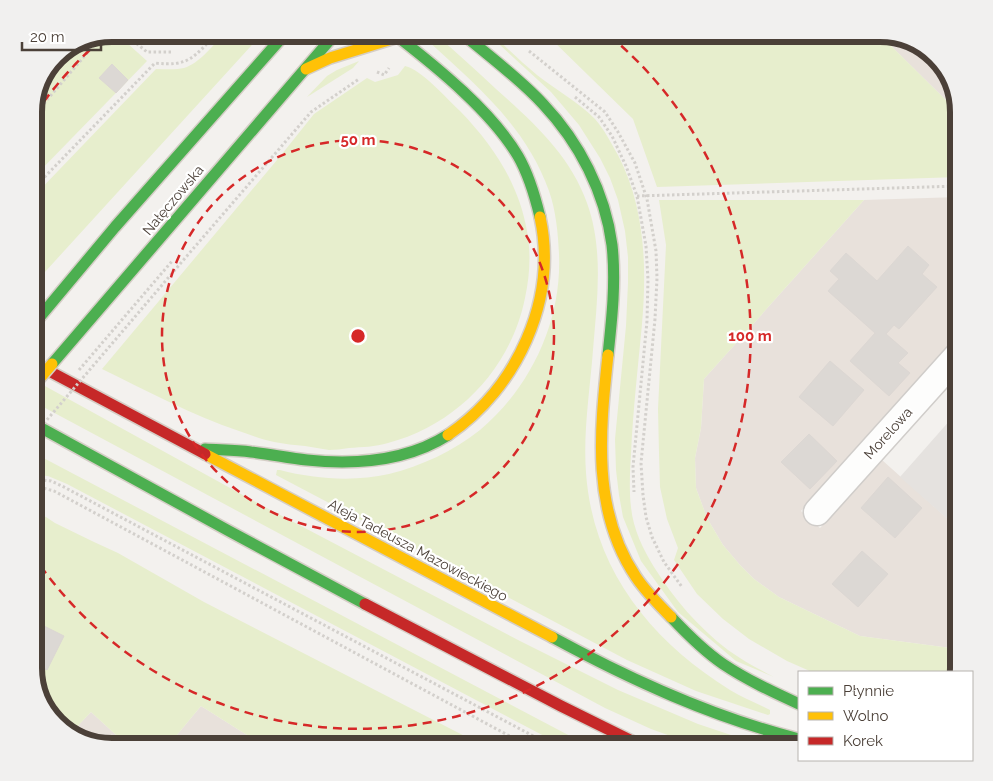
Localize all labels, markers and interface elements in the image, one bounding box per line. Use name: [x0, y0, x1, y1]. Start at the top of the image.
scale bar: [22, 20, 101, 52]
text: 20 m: [30, 28, 65, 46]
text: 50 m: [340, 131, 376, 149]
street label: Nałęczowska: [139, 162, 207, 238]
centre of rings: [349, 327, 367, 345]
text: 100 m: [728, 327, 772, 345]
street label: Morelowa: [861, 404, 915, 462]
street label: Aleja Tadeusza Mazowieckiego: [326, 496, 510, 604]
legend: [798, 671, 973, 761]
text: Płynnie: [843, 682, 894, 700]
text: Wolno: [843, 707, 888, 725]
text: Korek: [843, 732, 883, 750]

